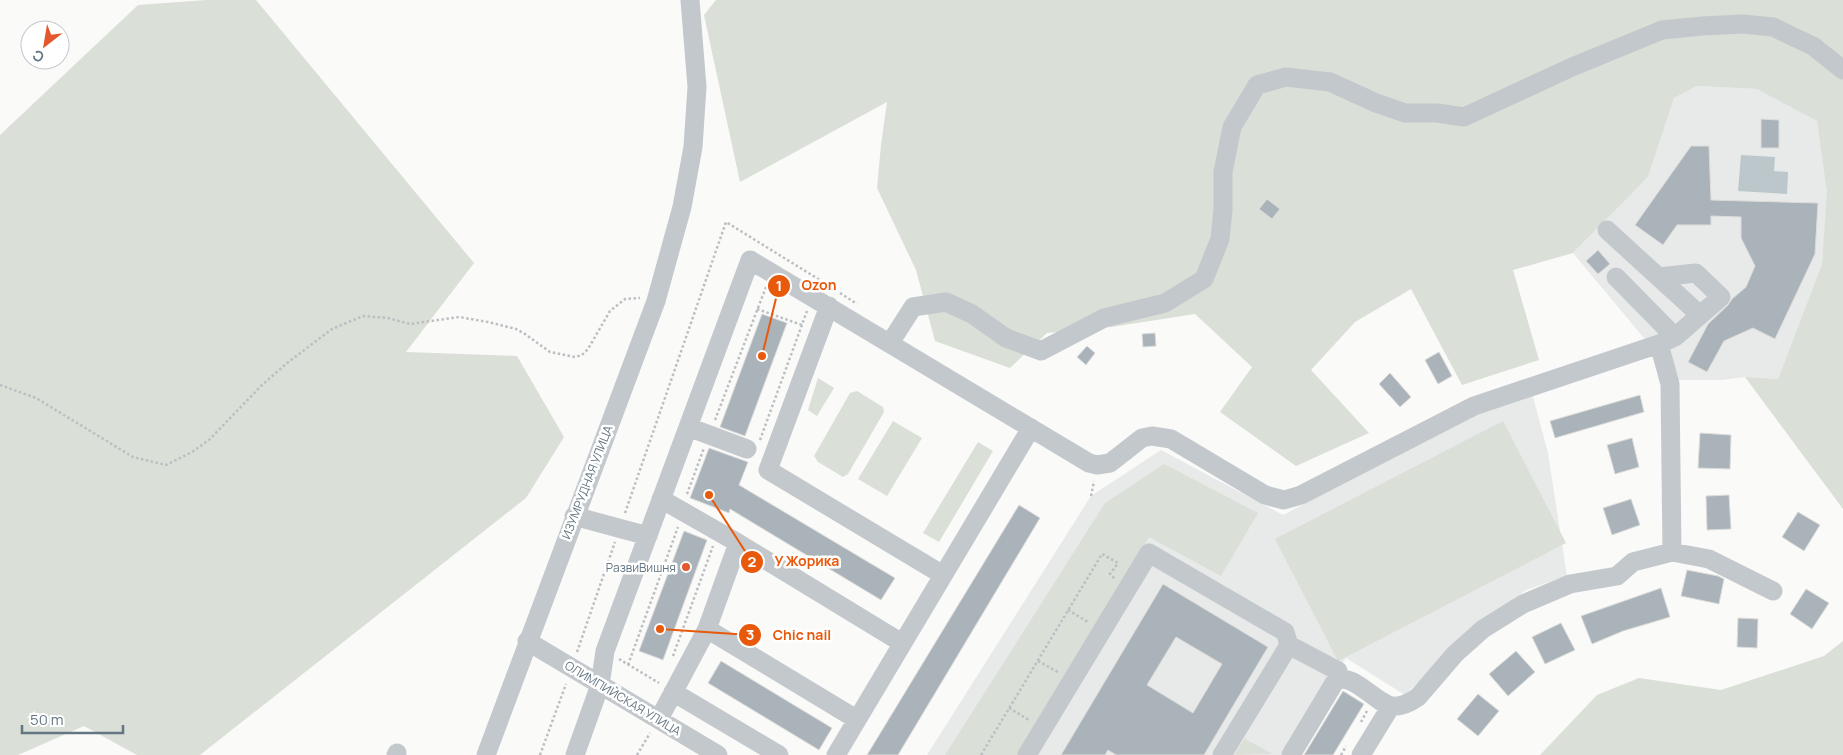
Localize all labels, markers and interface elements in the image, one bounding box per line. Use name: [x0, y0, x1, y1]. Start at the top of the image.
north arrow: [20, 20, 70, 70]
text: С: [29, 46, 47, 67]
callout: Ozon: [767, 271, 846, 300]
text: 1: [776, 275, 782, 296]
text: Ozon: [802, 275, 836, 294]
street label: ИЗУМРУДНАЯ УЛИЦА: [557, 422, 617, 541]
callout: У Жорика: [740, 547, 850, 576]
text: 2: [748, 551, 757, 572]
text: У Жорика: [775, 551, 839, 570]
place label: РазвиВишня: [606, 559, 676, 576]
marker: РазвиВишня: [680, 561, 692, 573]
callout: Chic nail: [738, 621, 841, 650]
text: 3: [746, 624, 754, 645]
text: Chic nail: [773, 625, 831, 644]
street label: ОЛИМПИЙСКАЯ УЛИЦА: [562, 657, 685, 740]
scale bar: [22, 702, 124, 734]
text: 50 m: [30, 709, 64, 730]

